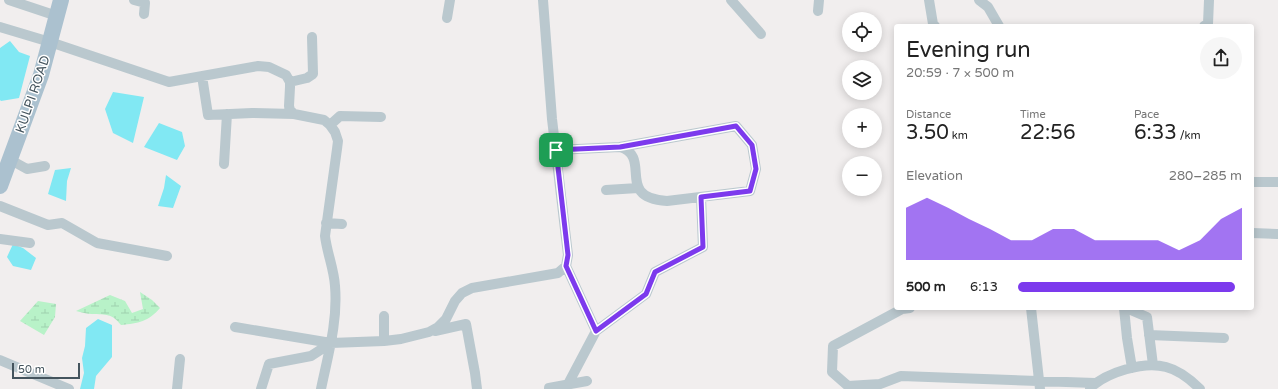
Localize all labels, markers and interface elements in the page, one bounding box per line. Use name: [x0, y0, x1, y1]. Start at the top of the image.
map controls: [842, 12, 882, 196]
button: locate: [842, 12, 882, 52]
text: Evening run: [906, 37, 1031, 63]
button: share: [1200, 37, 1242, 79]
street label: KULPI ROAD: [12, 53, 54, 135]
button: layers: [842, 60, 882, 100]
text: 20:59 · 7 × 500 m: [906, 65, 1014, 81]
button: +: [842, 108, 882, 148]
text: Distance: [906, 108, 951, 121]
text: Time: [1020, 108, 1046, 121]
text: Pace: [1134, 108, 1159, 121]
text: 3.50: [906, 121, 949, 145]
text: 22:56: [1020, 121, 1075, 145]
text: 6:33: [1134, 121, 1177, 145]
text: km: [949, 129, 968, 142]
text: /km: [1177, 129, 1201, 142]
pin: [539, 133, 573, 167]
icon: arrive: [545, 139, 567, 161]
button: −: [842, 156, 882, 196]
text: Elevation: [906, 168, 963, 184]
text: 280–285 m: [1169, 168, 1242, 184]
text: 500 m: [906, 279, 946, 295]
text: 6:13: [970, 279, 998, 295]
scale bar: [12, 361, 80, 380]
text: 50 m: [18, 363, 45, 376]

